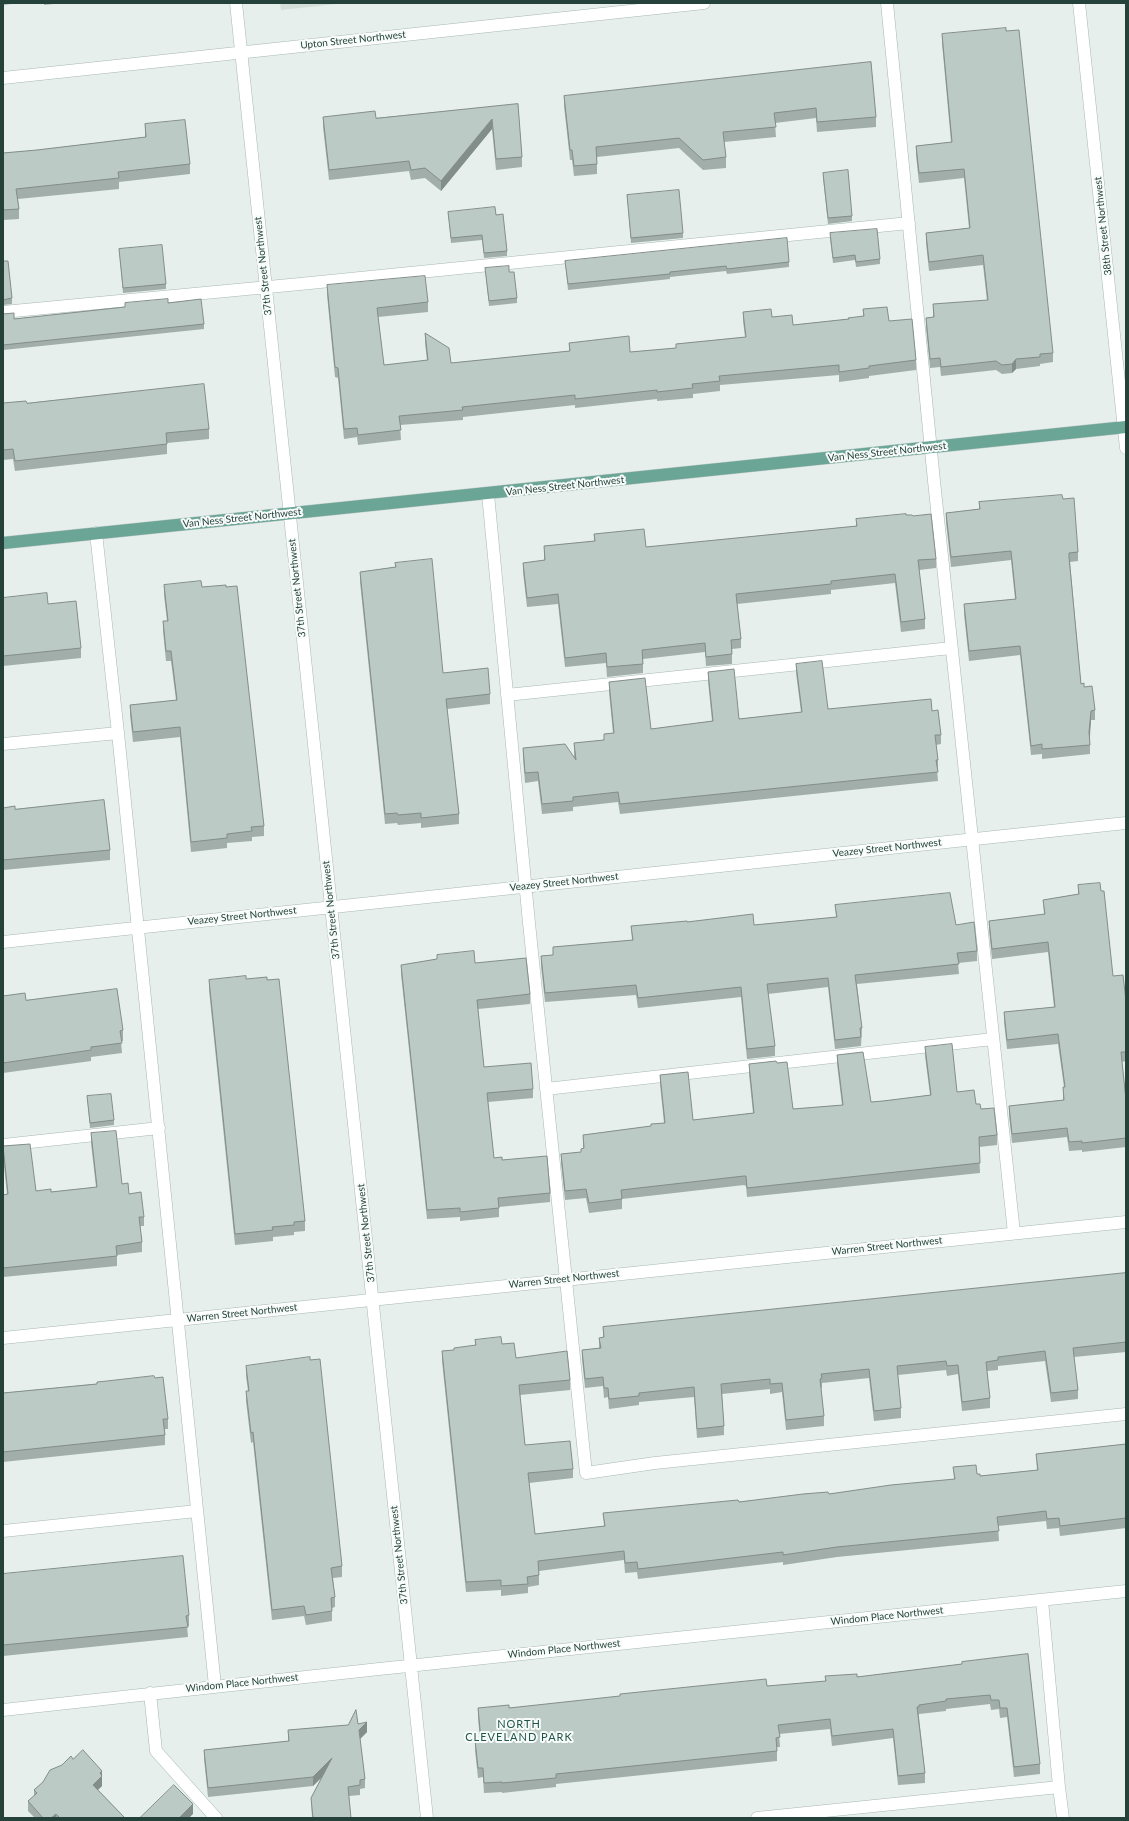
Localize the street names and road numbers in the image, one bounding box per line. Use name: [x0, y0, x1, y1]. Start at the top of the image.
street label: Upton Street Northwest: [300, 28, 406, 52]
street label: 38th Street Northwest: [1092, 176, 1114, 276]
street label: 37th Street Northwest: [252, 216, 274, 316]
street label: Van Ness Street Northwest: [827, 440, 947, 464]
street label: Van Ness Street Northwest: [505, 474, 625, 498]
street label: Van Ness Street Northwest: [182, 506, 302, 530]
street label: 37th Street Northwest: [286, 538, 308, 638]
street label: Veazey Street Northwest: [832, 836, 942, 860]
street label: 37th Street Northwest: [320, 860, 342, 960]
street label: Veazey Street Northwest: [509, 870, 619, 894]
street label: Veazey Street Northwest: [187, 904, 297, 928]
street label: 37th Street Northwest: [355, 1183, 377, 1283]
street label: Warren Street Northwest: [831, 1234, 943, 1258]
street label: Warren Street Northwest: [508, 1267, 620, 1291]
street label: Warren Street Northwest: [186, 1301, 298, 1325]
street label: 37th Street Northwest: [388, 1505, 410, 1605]
street label: Windom Place Northwest: [830, 1604, 944, 1628]
street label: Windom Place Northwest: [507, 1637, 621, 1661]
street label: Windom Place Northwest: [185, 1671, 299, 1695]

